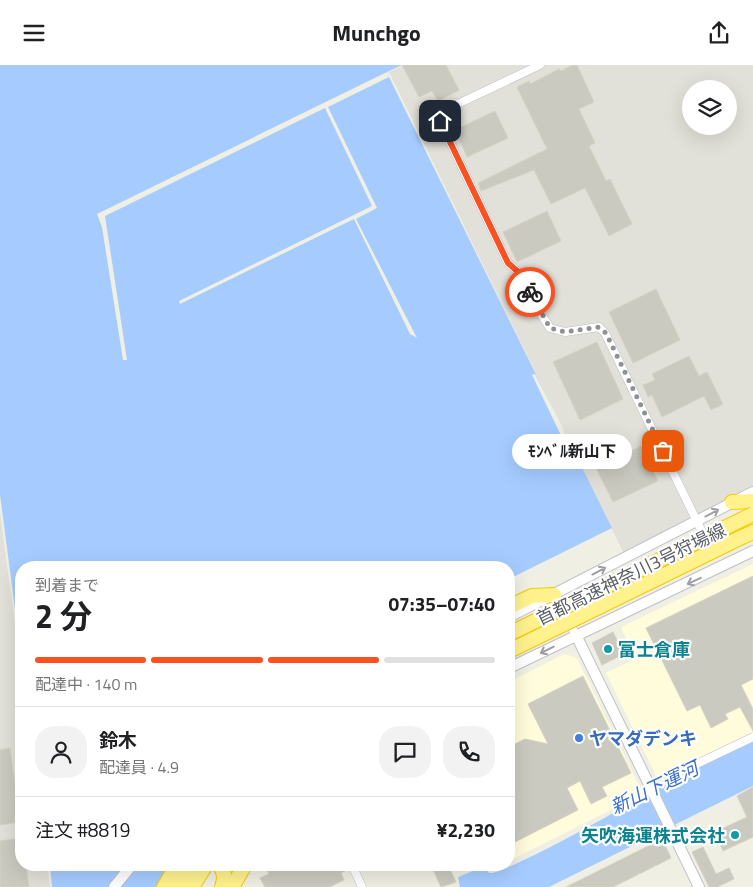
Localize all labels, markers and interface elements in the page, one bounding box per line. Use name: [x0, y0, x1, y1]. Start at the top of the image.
text: Munchgo: [332, 16, 421, 50]
icon: menu: [20, 19, 48, 47]
icon: share: [705, 19, 733, 47]
map controls: [682, 80, 737, 135]
button: layers: [682, 80, 737, 135]
pin: [419, 100, 461, 142]
icon: home: [426, 107, 454, 135]
courier: [505, 267, 555, 317]
icon: bike: [516, 278, 544, 306]
pin: [642, 430, 684, 472]
callout: ﾓﾝﾍﾞﾙ新山下: [513, 433, 633, 469]
icon: bag: [649, 437, 677, 465]
text: ﾓﾝﾍﾞﾙ新山下: [528, 439, 616, 463]
one-way arrow: [704, 508, 719, 517]
street label: 首都高速神奈川3号狩場線: [532, 516, 730, 632]
one-way arrow: [591, 566, 606, 575]
text: 到着まで: [35, 573, 99, 597]
one-way arrow: [687, 576, 702, 586]
text: 07:35–07:40: [388, 589, 495, 618]
text: 2 分: [35, 592, 92, 640]
place label: 富士倉庫: [618, 636, 690, 663]
marker: 富士倉庫: [602, 643, 614, 655]
one-way arrow: [539, 645, 554, 655]
text: 配達中 · 140 m: [35, 672, 137, 696]
text: 鈴木: [99, 725, 137, 754]
place label: ヤマダデンキ: [589, 725, 697, 752]
button: person: [35, 726, 87, 778]
button: chat: [379, 726, 431, 778]
button: phone: [443, 726, 495, 778]
marker: ヤマダデンキ: [573, 732, 585, 744]
water label: 新山下運河: [605, 751, 707, 821]
text: 配達員 · 4.9: [99, 755, 179, 779]
text: 注文 #8819: [35, 815, 130, 844]
text: ¥2,230: [437, 815, 495, 844]
place label: 矢吹海運株式会社: [581, 822, 725, 849]
marker: 矢吹海運株式会社: [729, 829, 741, 841]

